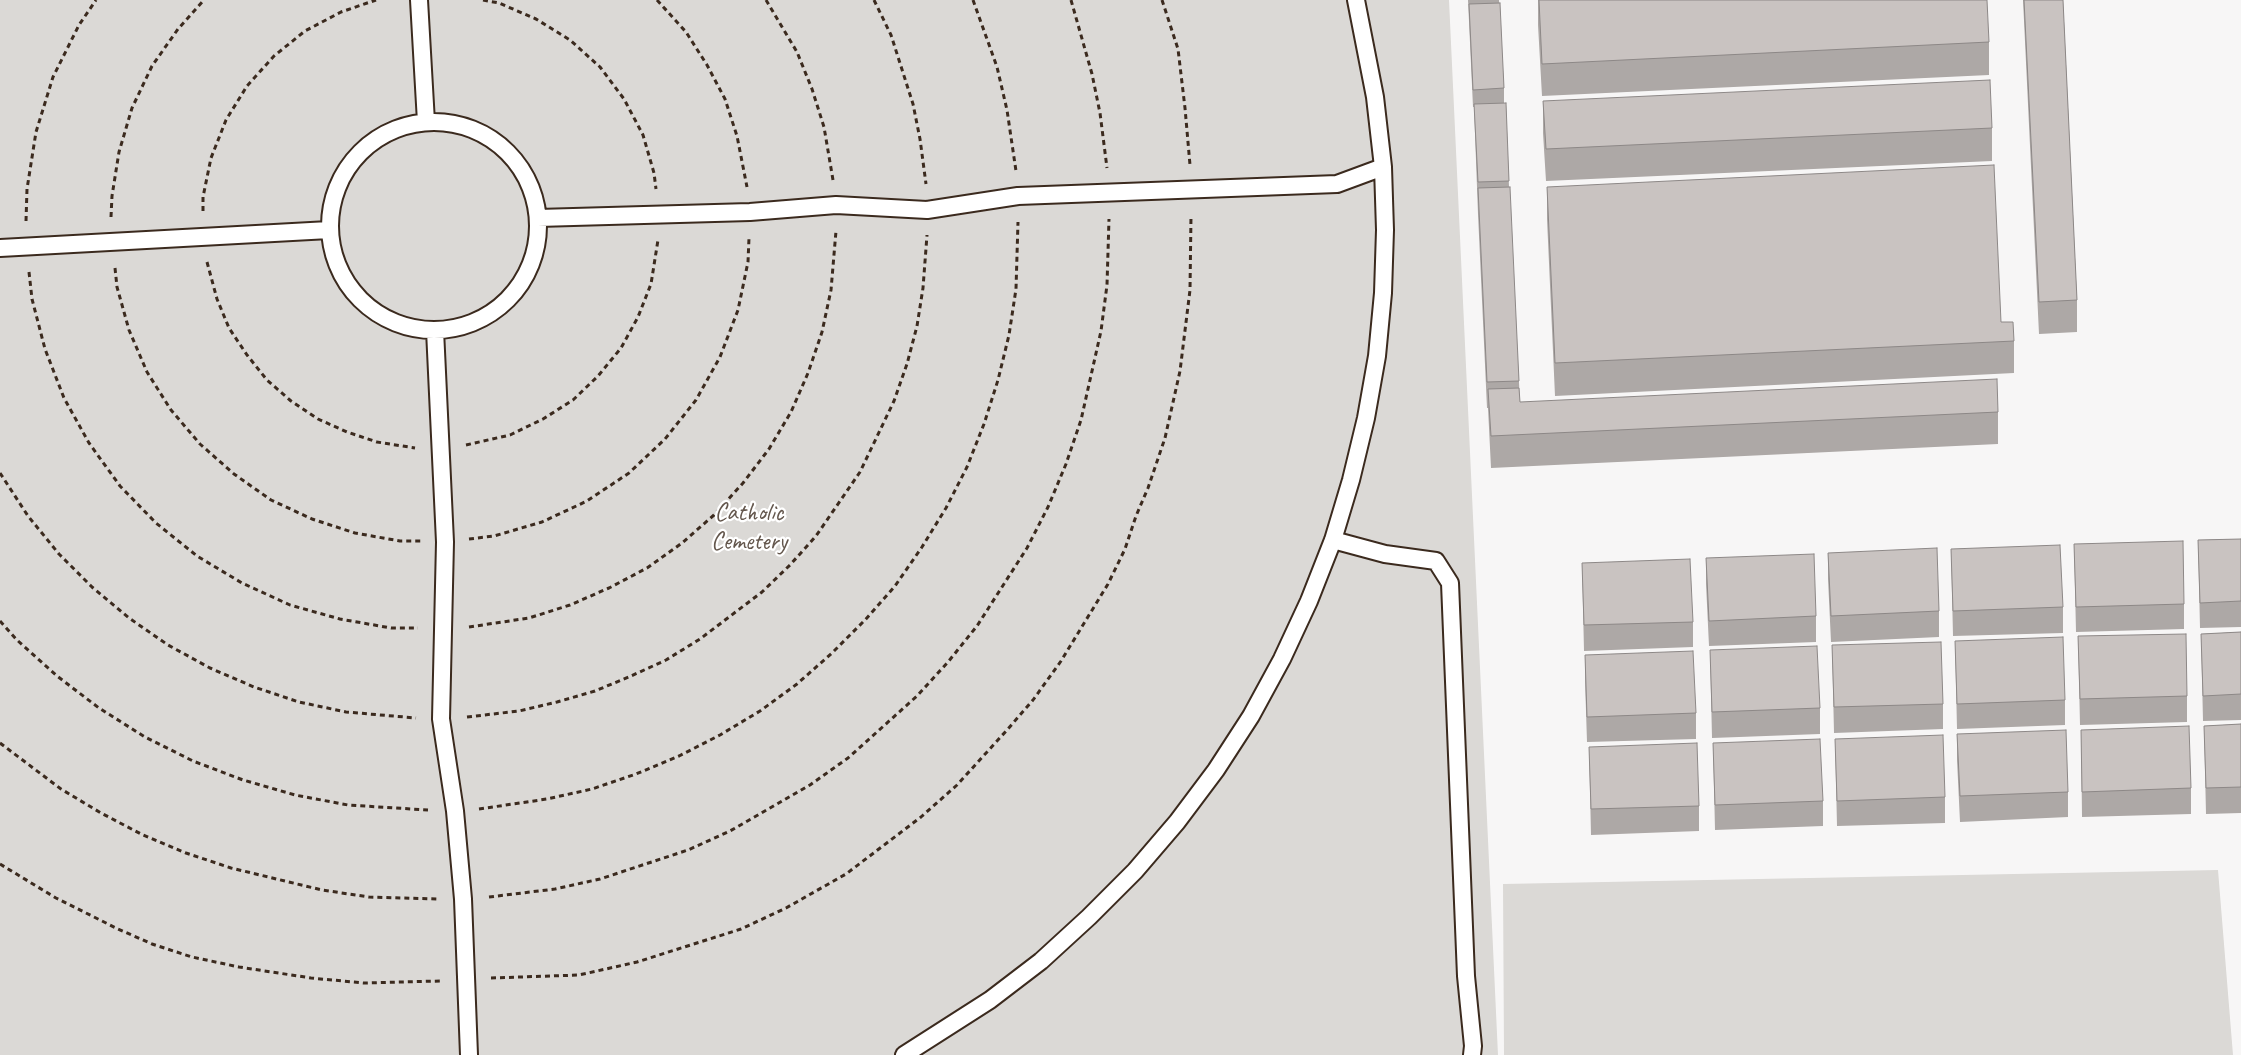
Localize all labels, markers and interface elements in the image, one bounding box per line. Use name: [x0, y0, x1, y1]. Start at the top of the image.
park label: Catholic Cemetery: [711, 498, 787, 557]

